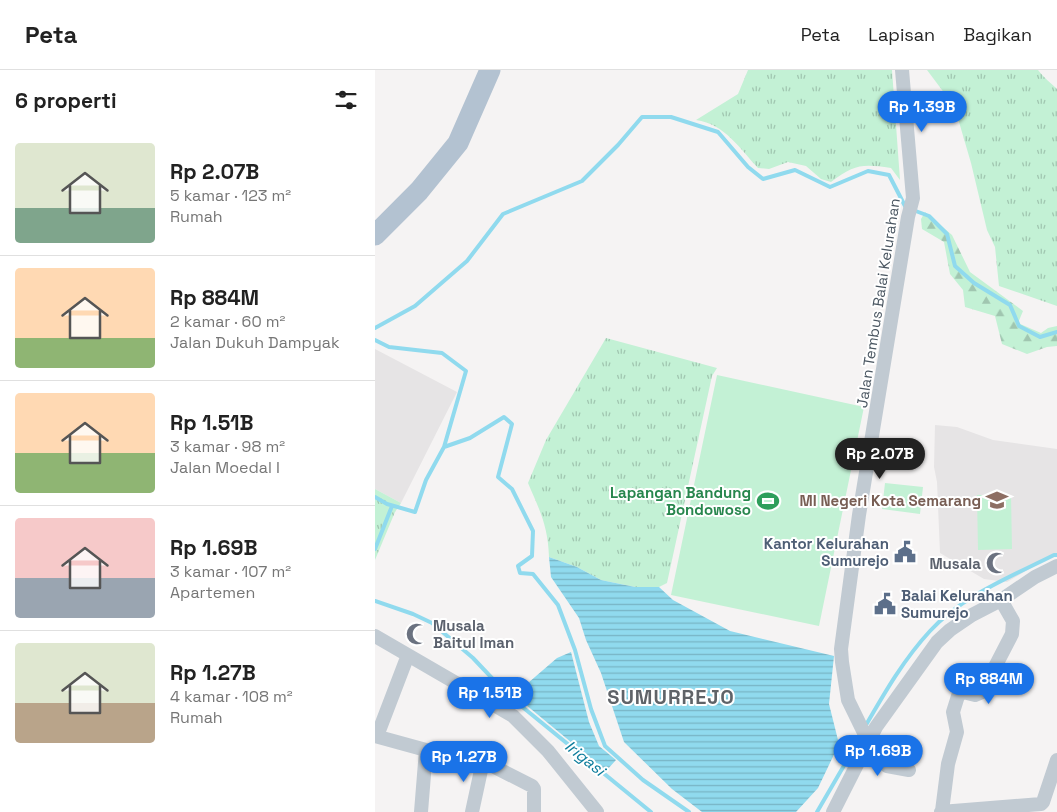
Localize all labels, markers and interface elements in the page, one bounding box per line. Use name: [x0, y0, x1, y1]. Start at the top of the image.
text: Peta: [25, 19, 78, 50]
text: Peta: [801, 23, 840, 46]
text: Lapisan: [868, 23, 935, 46]
text: Bagikan: [963, 23, 1032, 46]
icon: filters: [332, 86, 360, 114]
text: 6 properti: [15, 87, 117, 114]
pin: Rp 1.39B: [870, 90, 974, 133]
text: Rp 1.39B: [889, 96, 955, 117]
text: Rp 2.07B: [170, 158, 259, 185]
icon: home: [55, 163, 115, 223]
text: 5 kamar · 123 m²: [170, 185, 291, 206]
street label: Jalan Tembus Balai Kelurahan: [852, 197, 904, 409]
text: Rumah: [170, 206, 223, 227]
text: Rp 884M: [170, 284, 259, 311]
icon: home: [55, 288, 115, 348]
text: 2 kamar · 60 m²: [170, 311, 285, 332]
text: Jalan Dukuh Dampyak: [170, 332, 340, 353]
text: Rp 1.51B: [170, 409, 253, 436]
icon: home: [55, 413, 115, 473]
text: 3 kamar · 98 m²: [170, 436, 285, 457]
pin: Rp 2.07B: [828, 438, 932, 480]
text: Rp 2.07B: [846, 443, 914, 464]
text: Jalan Moedal I: [170, 457, 280, 478]
place label: Lapangan Bandung Bondowoso: [610, 483, 751, 519]
school or university icon: MI Negeri Kota Semarang: [984, 487, 1010, 513]
sports icon: Lapangan Bandung Bondowoso: [755, 488, 781, 514]
place label: MI Negeri Kota Semarang: [799, 491, 981, 510]
text: Rp 1.69B: [170, 534, 257, 561]
place label: Kantor Kelurahan Sumurejo: [764, 534, 889, 570]
icon: home: [55, 538, 115, 598]
public building icon: Kantor Kelurahan Sumurejo: [892, 539, 918, 565]
mosque icon: Musala: [984, 550, 1010, 576]
place label: Musala: [929, 554, 981, 573]
text: 3 kamar · 107 m²: [170, 561, 291, 582]
text: Apartemen: [170, 582, 255, 603]
place label: Balai Kelurahan Sumurejo: [901, 586, 1013, 622]
public building icon: Balai Kelurahan Sumurejo: [872, 591, 898, 617]
place label: Musala Baitul Iman: [433, 616, 514, 652]
mosque icon: Musala Baitul Iman: [404, 621, 430, 647]
text: Rp 1.27B: [170, 659, 256, 686]
pin: Rp 884M: [943, 662, 1035, 705]
icon: home: [55, 663, 115, 723]
text: Rp 884M: [955, 668, 1023, 689]
pin: Rp 1.51B: [438, 676, 542, 719]
text: Rp 1.51B: [458, 682, 522, 703]
district label: SUMURREJO: [607, 684, 735, 710]
text: 4 kamar · 108 m²: [170, 686, 293, 707]
text: Rumah: [170, 707, 223, 728]
pin: Rp 1.69B: [826, 734, 930, 777]
water label: Irigasi: [561, 735, 611, 782]
pin: Rp 1.27B: [412, 740, 516, 783]
text: Rp 1.69B: [845, 740, 911, 761]
text: Rp 1.27B: [431, 746, 497, 767]

